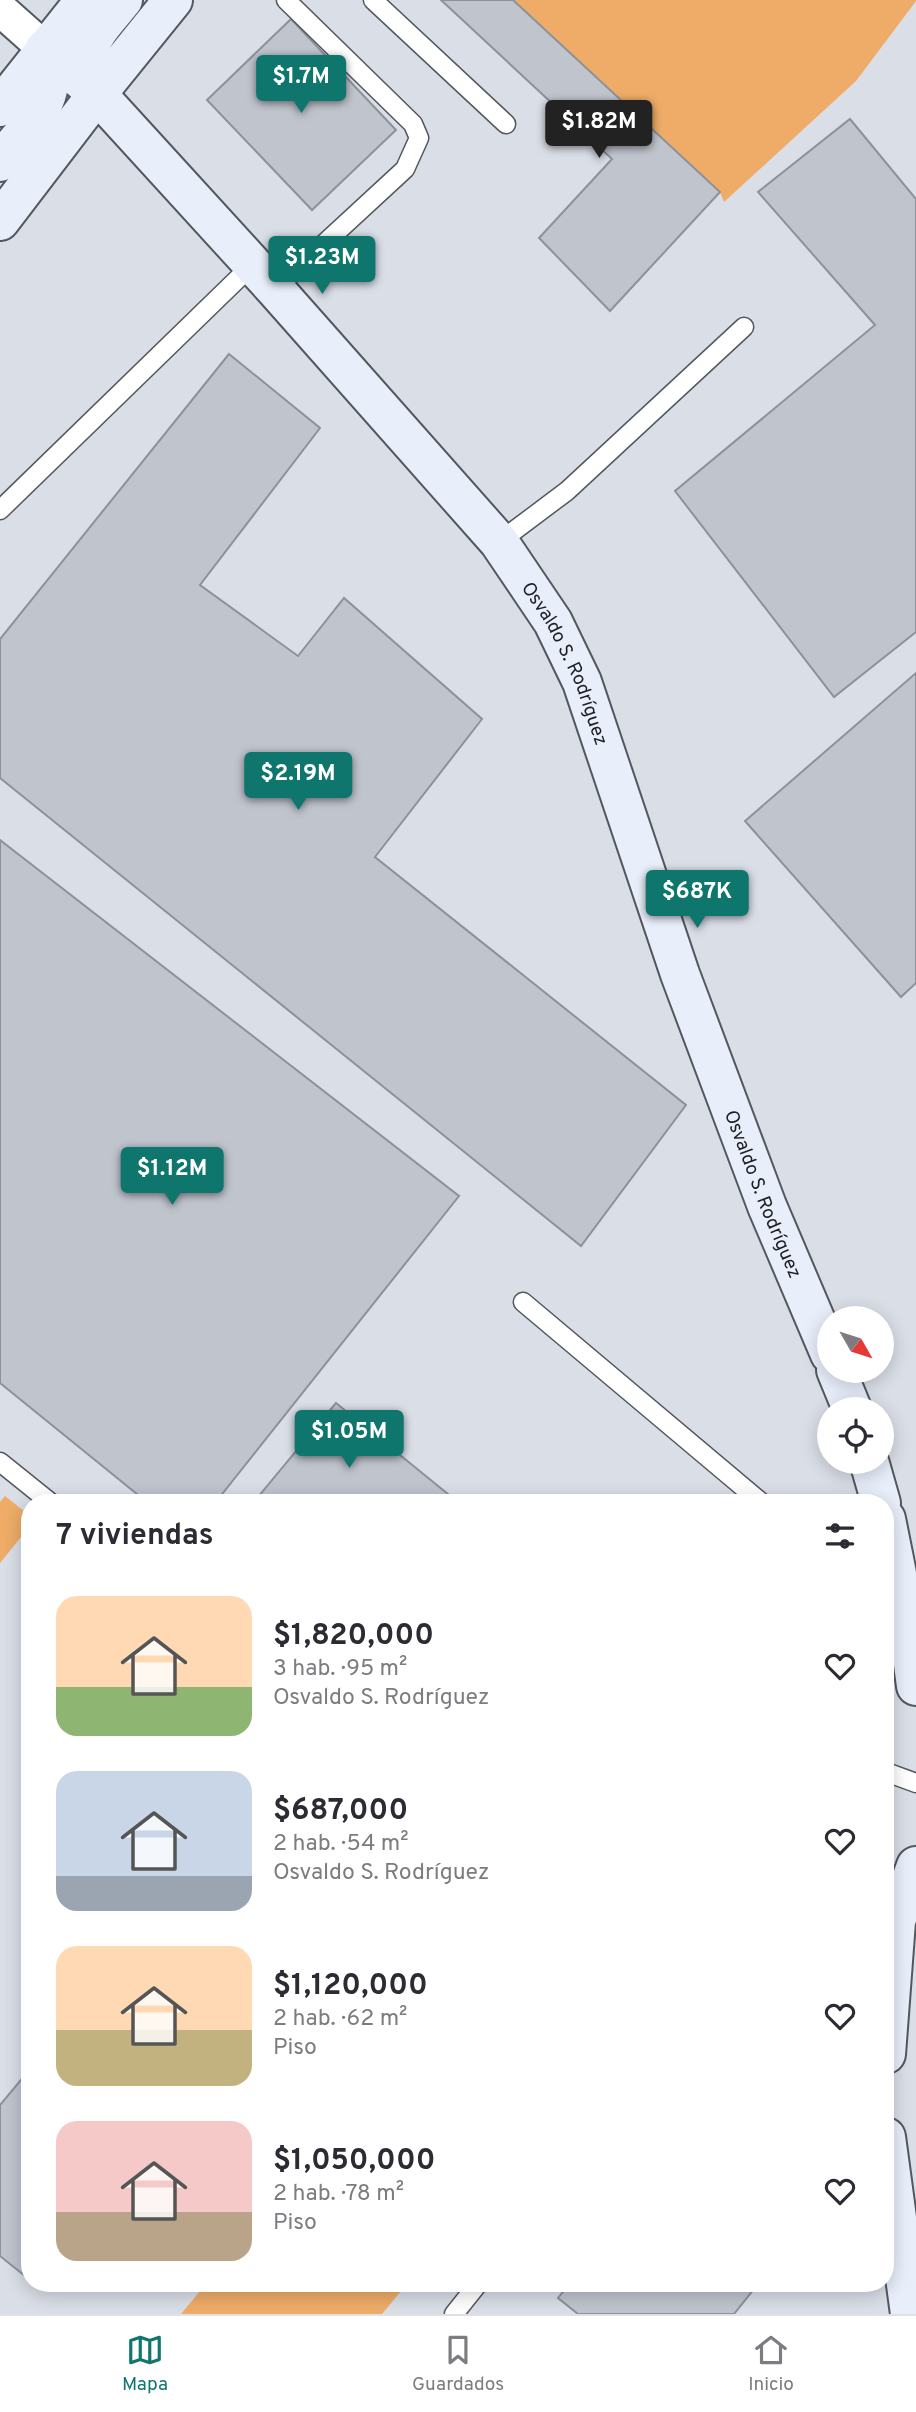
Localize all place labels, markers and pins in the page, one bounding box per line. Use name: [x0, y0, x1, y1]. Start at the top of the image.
pin: $1.7M: [252, 55, 350, 115]
pin: $1.82M: [542, 100, 656, 160]
pin: $1.23M: [265, 236, 379, 296]
pin: $2.19M: [241, 752, 355, 812]
pin: $687K: [648, 870, 746, 930]
pin: $1.12M: [115, 1148, 229, 1207]
pin: $1.05M: [292, 1410, 406, 1470]

